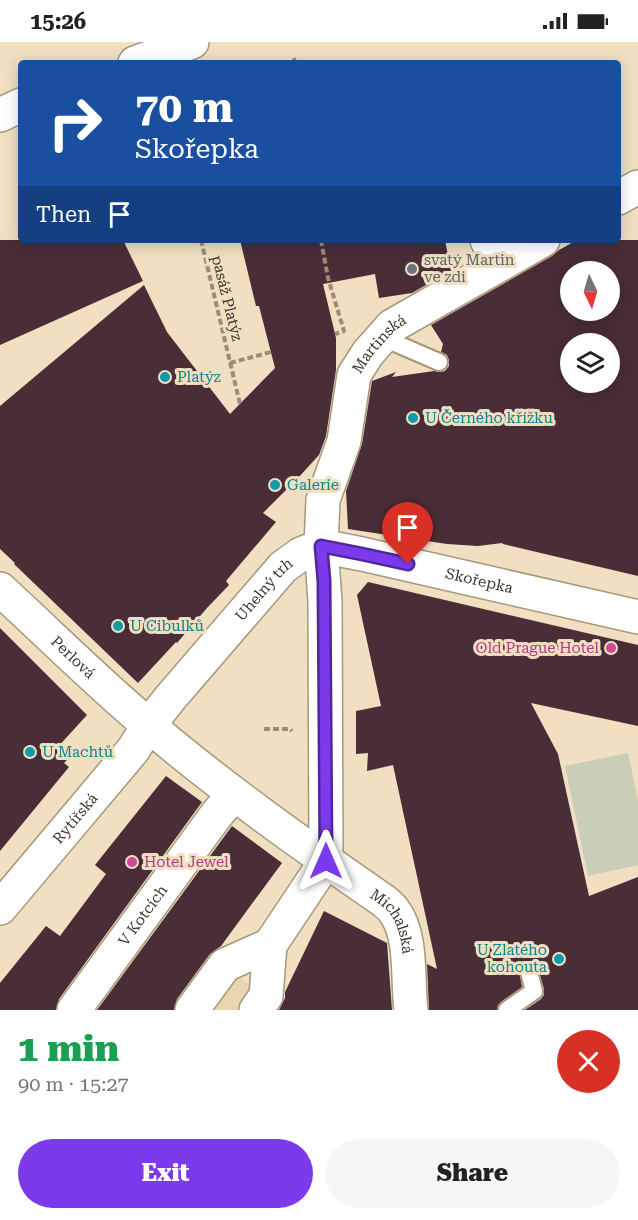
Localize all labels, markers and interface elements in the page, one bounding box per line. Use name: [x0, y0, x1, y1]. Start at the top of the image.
text: 15:26: [30, 9, 86, 34]
text: 70 m: [135, 83, 233, 132]
icon: right: [36, 84, 114, 162]
text: Skořepka: [135, 133, 259, 165]
icon: arrive: [103, 198, 136, 231]
text: Then: [36, 202, 91, 227]
place label: svatý Martin ve zdi: [424, 251, 515, 286]
street label: pasáž Platýz: [208, 253, 246, 343]
north arrow: [560, 261, 620, 321]
map controls: [560, 261, 620, 393]
marker: svatý Martin ve zdi: [405, 262, 419, 276]
street label: Martinská: [349, 311, 409, 377]
button: layers: [560, 333, 620, 393]
place label: Platýz: [177, 368, 221, 386]
marker: Platýz: [158, 370, 172, 384]
place label: U Černého křížku: [425, 409, 553, 427]
marker: U Černého křížku: [406, 411, 420, 425]
place label: Galerie: [287, 476, 339, 494]
marker: Galerie: [268, 478, 282, 492]
pin: [382, 502, 433, 564]
icon: arrive: [391, 511, 424, 544]
street label: Uhelný trh: [231, 554, 296, 625]
street label: Skořepka: [444, 564, 515, 597]
place label: U Cibulků: [130, 617, 205, 635]
marker: U Cibulků: [111, 619, 125, 633]
street label: Perlová: [47, 632, 99, 682]
place label: Old Prague Hotel: [476, 639, 599, 657]
marker: Old Prague Hotel: [604, 641, 618, 655]
place label: U Machtů: [42, 743, 114, 761]
marker: U Machtů: [23, 745, 37, 759]
street label: Rytířská: [49, 790, 102, 847]
position arrow: [294, 829, 358, 893]
place label: Hotel Jewel: [144, 853, 229, 871]
marker: Hotel Jewel: [125, 855, 139, 869]
street label: V Kotcích: [115, 881, 171, 949]
street label: Michalská: [367, 885, 417, 955]
place label: U Zlatého kohouta: [477, 941, 547, 976]
marker: U Zlatého kohouta: [552, 952, 566, 966]
text: 1 min: [18, 1028, 119, 1070]
button: close: [557, 1030, 620, 1093]
text: 90 m · 15:27: [18, 1072, 129, 1096]
button: Exit: [18, 1139, 313, 1208]
button: Share: [325, 1139, 620, 1208]

